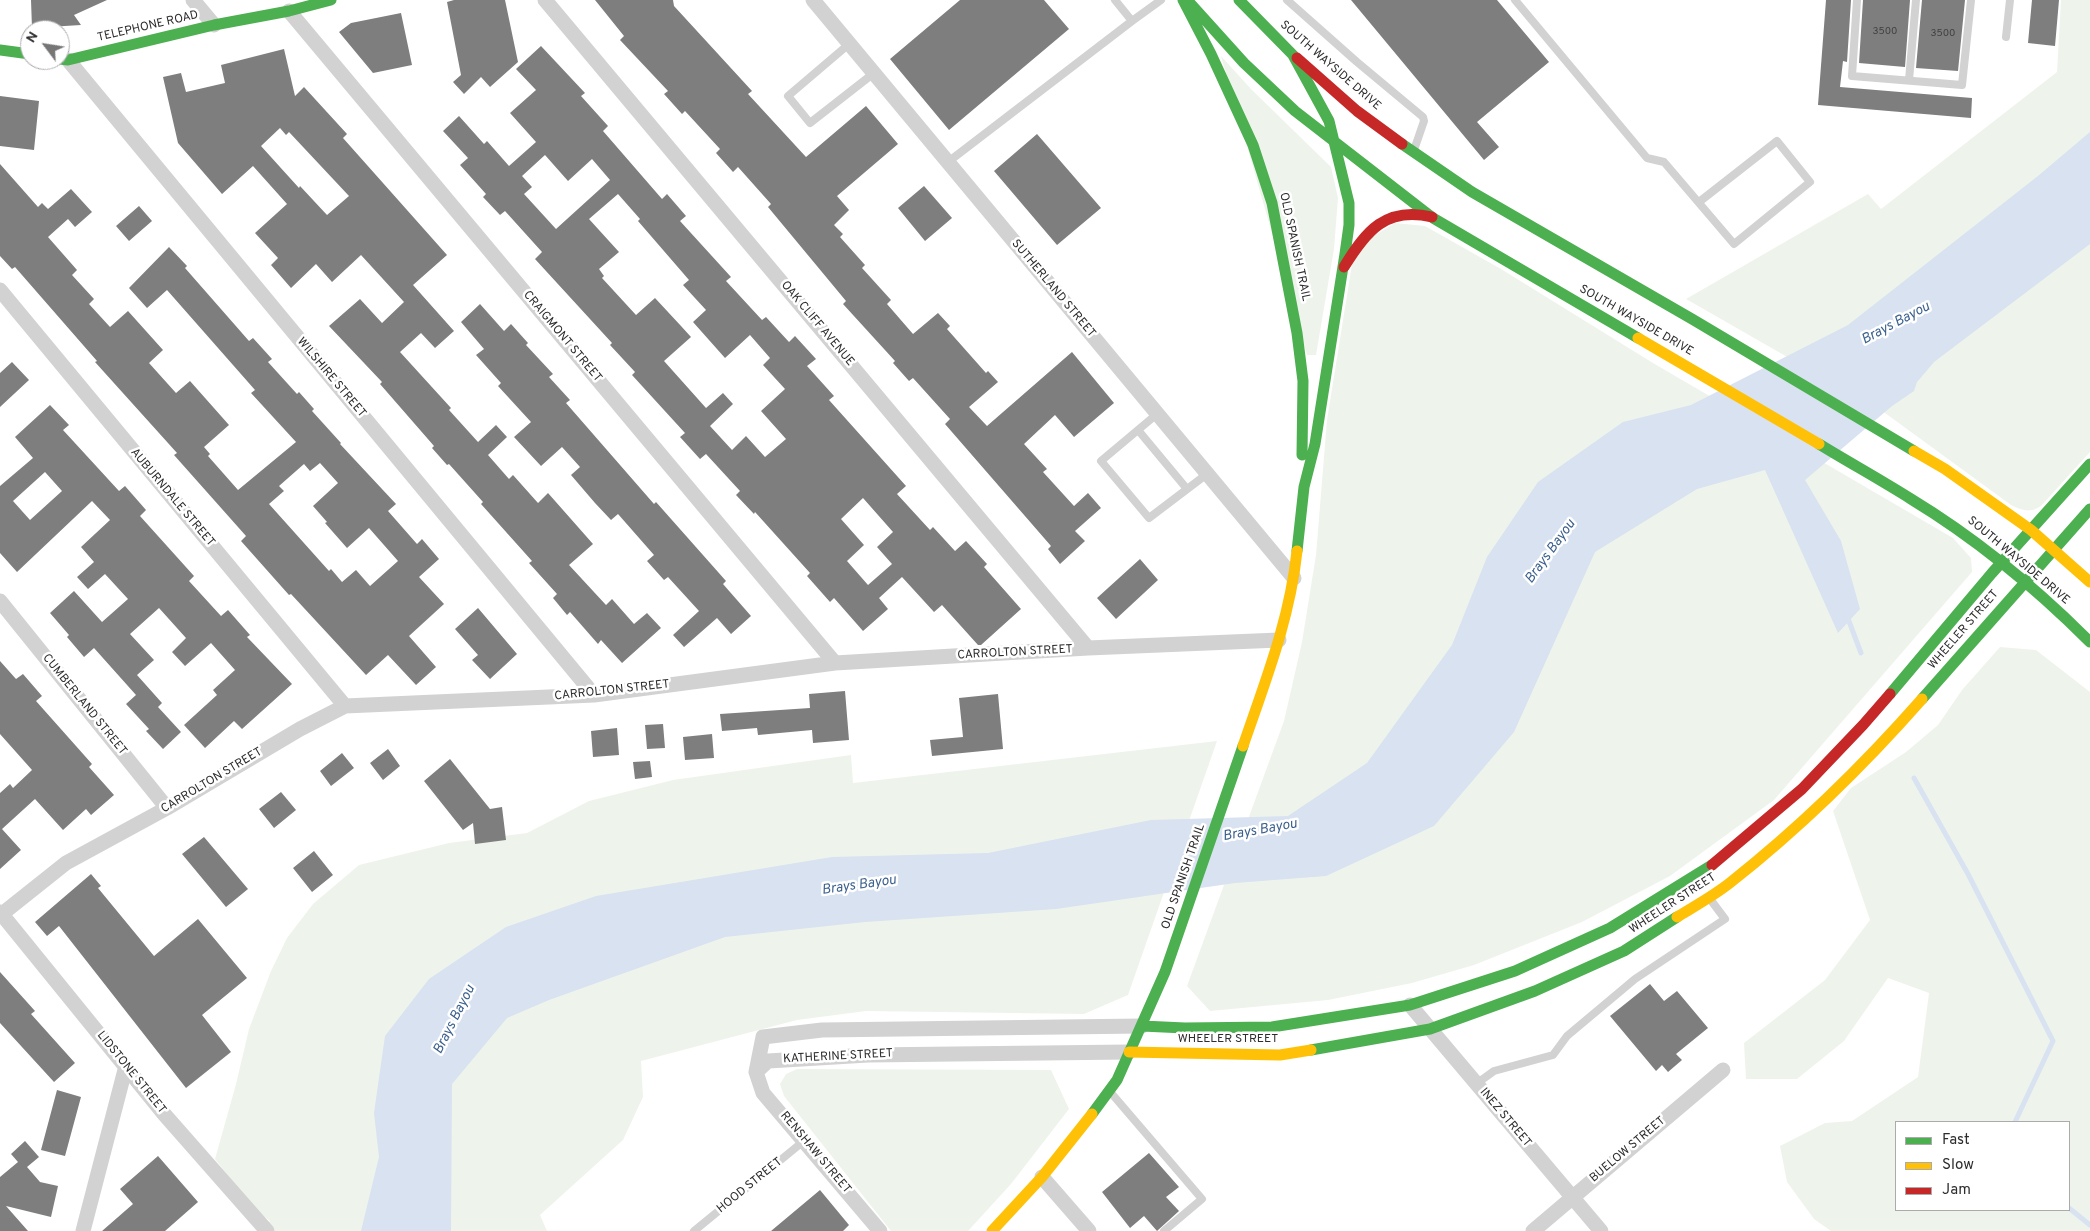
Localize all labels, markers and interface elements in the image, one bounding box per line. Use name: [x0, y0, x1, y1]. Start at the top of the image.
street label: TELEPHONE ROAD: [96, 8, 200, 46]
street label: SOUTH WAYSIDE DRIVE: [1276, 18, 1384, 114]
north arrow: [20, 20, 70, 70]
house number: 3500: [1873, 26, 1897, 38]
house number: 3500: [1931, 28, 1955, 40]
text: N: [23, 29, 42, 46]
street label: OLD SPANISH TRAIL: [1275, 191, 1313, 303]
street label: SUTHERLAND STREET: [1008, 237, 1098, 341]
street label: OAK CLIFF AVENUE: [777, 279, 857, 369]
street label: SOUTH WAYSIDE DRIVE: [1576, 282, 1696, 360]
street label: CRAIGMONT STREET: [520, 288, 604, 386]
water label: Brays Bayou: [1859, 299, 1933, 349]
street label: WILSHIRE STREET: [293, 335, 369, 421]
street label: AUBURNDALE STREET: [127, 446, 217, 550]
street label: SOUTH WAYSIDE DRIVE: [1964, 514, 2072, 608]
water label: Brays Bayou: [1522, 517, 1580, 587]
street label: WHEELER STREET: [1926, 587, 2002, 673]
street label: CARROLTON STREET: [957, 643, 1073, 663]
street label: CUMBERLAND STREET: [39, 652, 129, 758]
street label: CARROLTON STREET: [554, 678, 670, 704]
street label: CARROLTON STREET: [159, 745, 265, 817]
water label: Brays Bayou: [1222, 816, 1298, 846]
street label: OLD SPANISH TRAIL: [1159, 822, 1209, 932]
street label: WHEELER STREET: [1627, 871, 1719, 937]
water label: Brays Bayou: [821, 872, 897, 900]
water label: Brays Bayou: [430, 983, 480, 1057]
street label: LIDSTONE STREET: [93, 1029, 169, 1117]
street label: WHEELER STREET: [1178, 1033, 1278, 1047]
street label: KATHERINE STREET: [783, 1047, 893, 1067]
street label: INEZ STREET: [1476, 1085, 1534, 1151]
street label: RENSHAW STREET: [777, 1109, 853, 1197]
street label: BUELOW STREET: [1587, 1114, 1669, 1186]
legend: [1895, 1121, 2070, 1211]
text: Fast: [1942, 1131, 1970, 1150]
street label: HOOD STREET: [714, 1155, 786, 1217]
text: Slow: [1942, 1156, 1974, 1175]
text: Jam: [1942, 1181, 1971, 1200]

